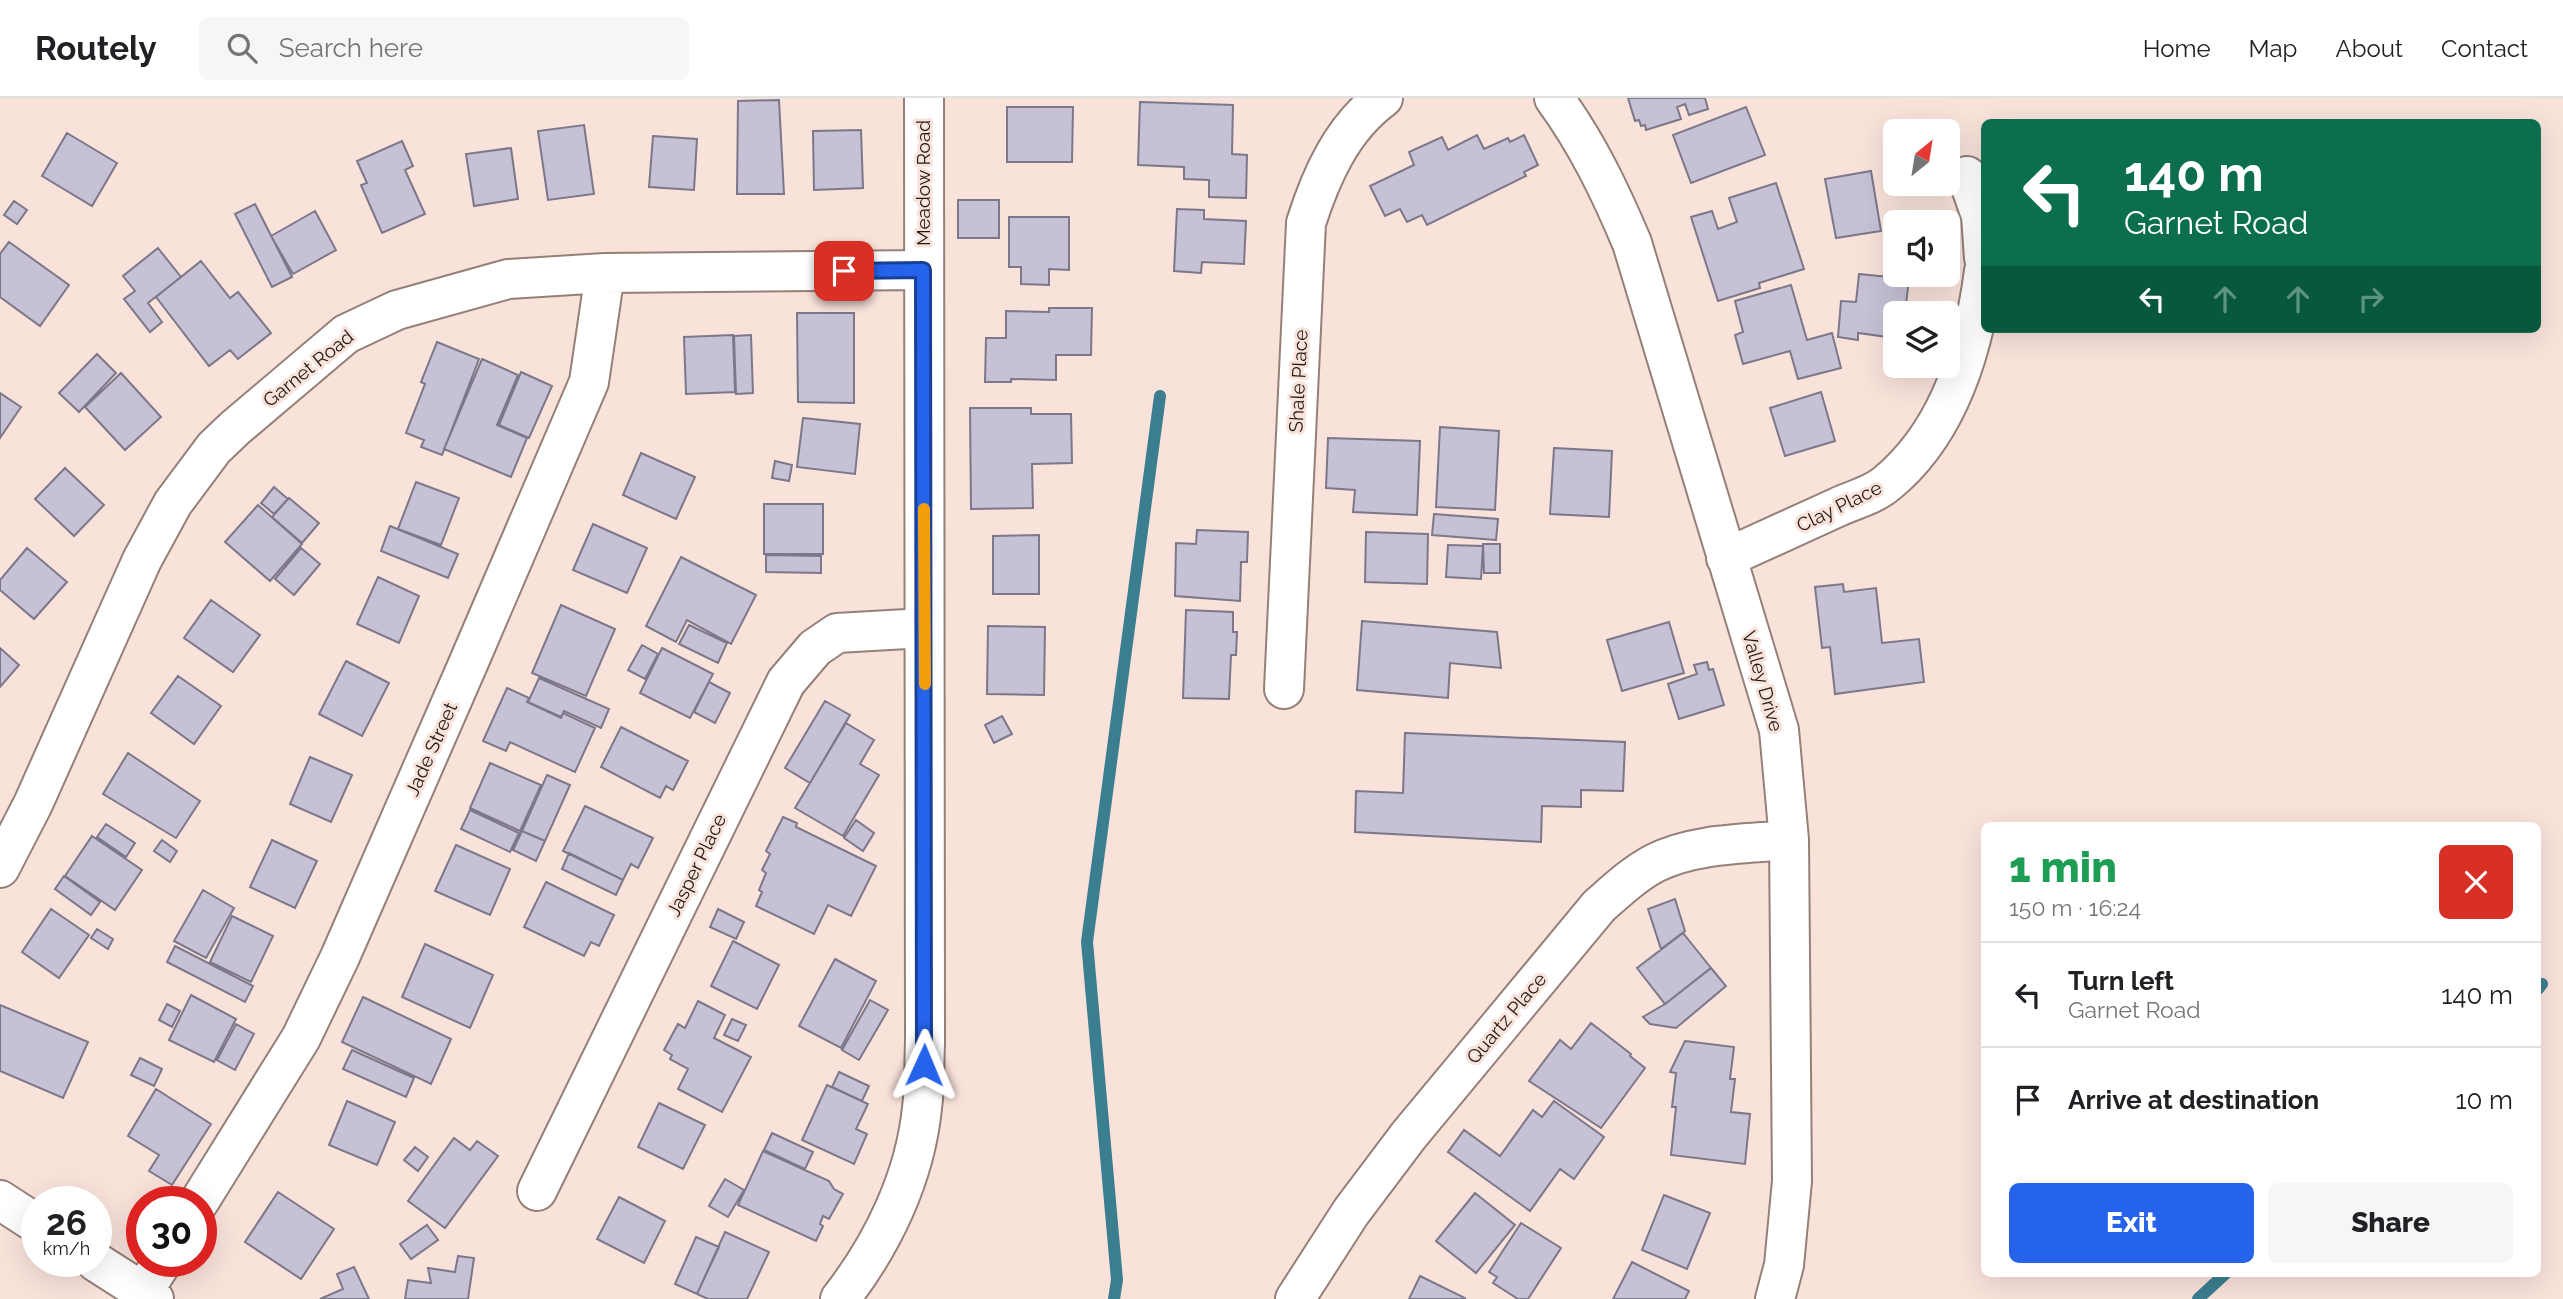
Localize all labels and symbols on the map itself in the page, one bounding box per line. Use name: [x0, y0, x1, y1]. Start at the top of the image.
north arrow: [1883, 119, 1960, 196]
street label: Meadow Road: [912, 120, 934, 246]
pin: [814, 241, 874, 301]
street label: Garnet Road: [259, 325, 357, 411]
street label: Shale Place: [1284, 329, 1312, 433]
street label: Clay Place: [1793, 476, 1885, 536]
street label: Valley Drive: [1738, 628, 1788, 734]
street label: Jade Street: [401, 698, 462, 799]
street label: Jasper Place: [662, 810, 730, 920]
street label: Quartz Place: [1462, 968, 1550, 1068]
position arrow: [887, 1028, 961, 1102]
speed limit sign: 30: [126, 1186, 217, 1277]

